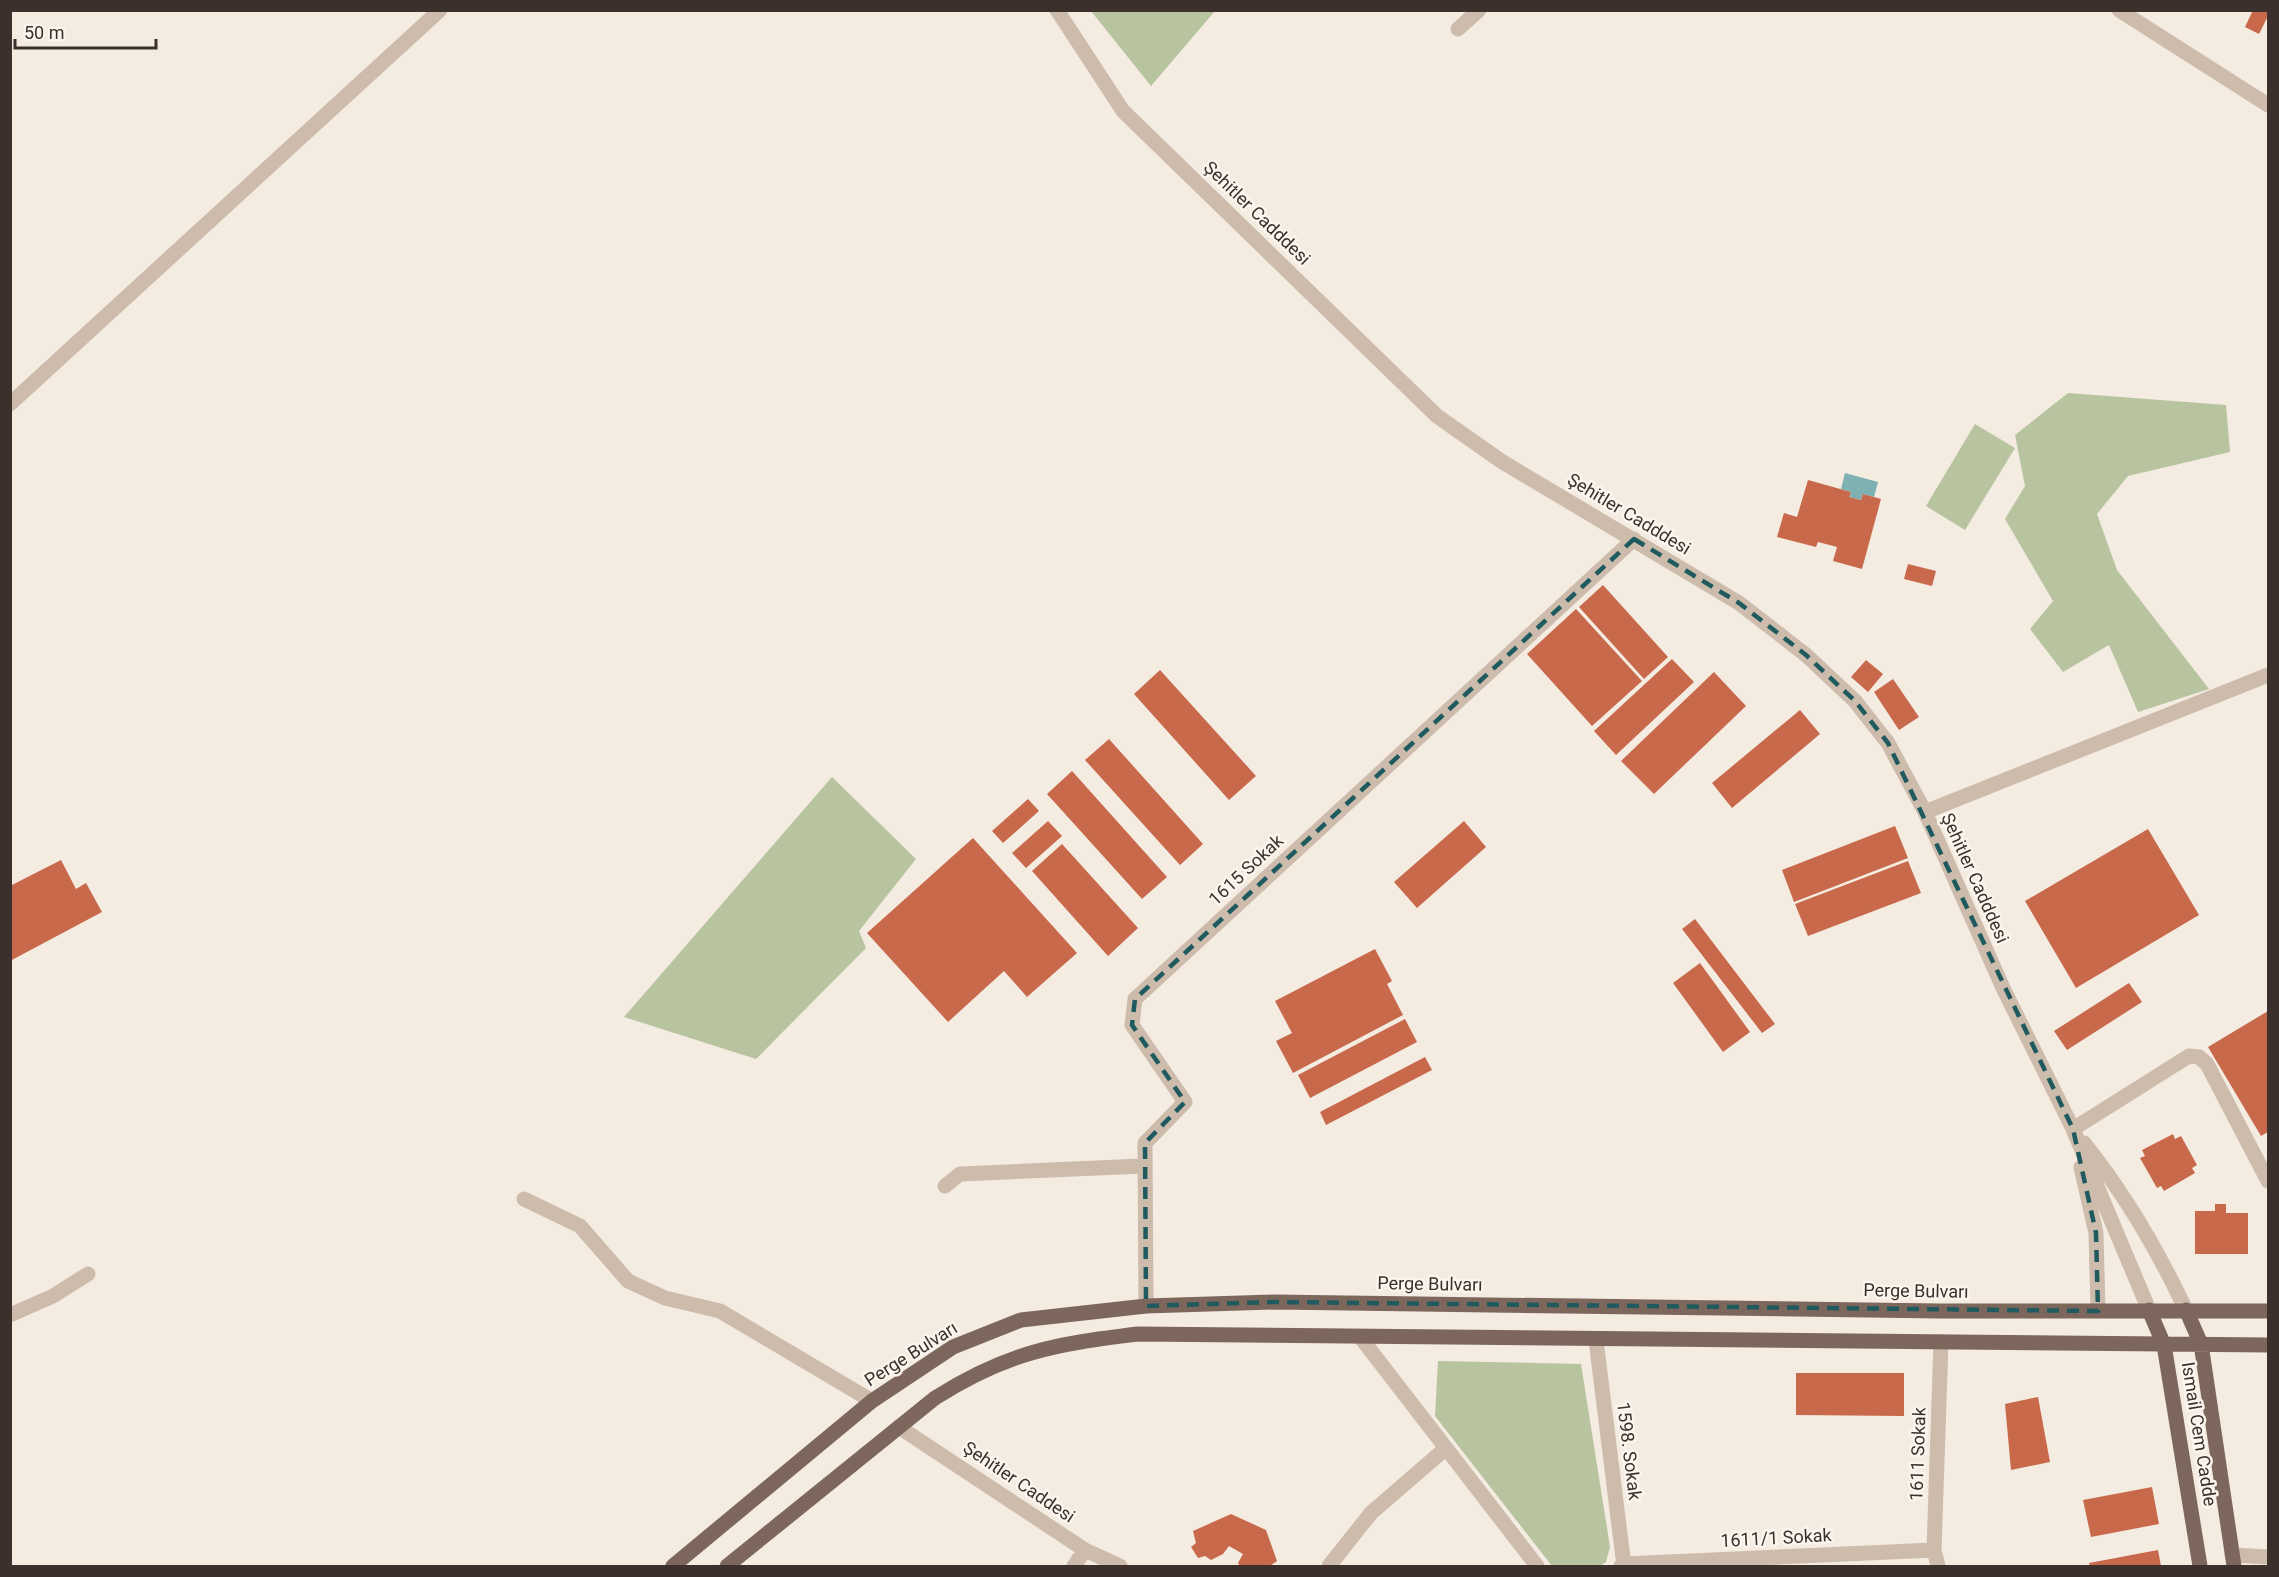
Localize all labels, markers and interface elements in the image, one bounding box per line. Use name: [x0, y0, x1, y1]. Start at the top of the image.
scale bar: [15, 12, 156, 50]
text: 50 m: [24, 22, 64, 43]
street label: Şehitler Cadddesi: [1200, 156, 1315, 269]
street label: Şehitler Cadddesi: [1564, 468, 1695, 559]
street label: Şehitler Cadddesi: [1937, 810, 2014, 946]
street label: 1615 Sokak: [1204, 829, 1288, 909]
street label: Perge Bulvarı: [1377, 1272, 1483, 1295]
street label: Perge Bulvarı: [1863, 1279, 1969, 1302]
street label: Perge Bulvarı: [861, 1317, 961, 1390]
street label: Ismail Cem Cadde: [2178, 1360, 2221, 1508]
street label: 1598. Sokak: [1613, 1401, 1646, 1502]
street label: 1611 Sokak: [1905, 1406, 1930, 1501]
street label: Şehitler Caddesi: [960, 1437, 1079, 1527]
street label: 1611/1 Sokak: [1720, 1524, 1833, 1551]

